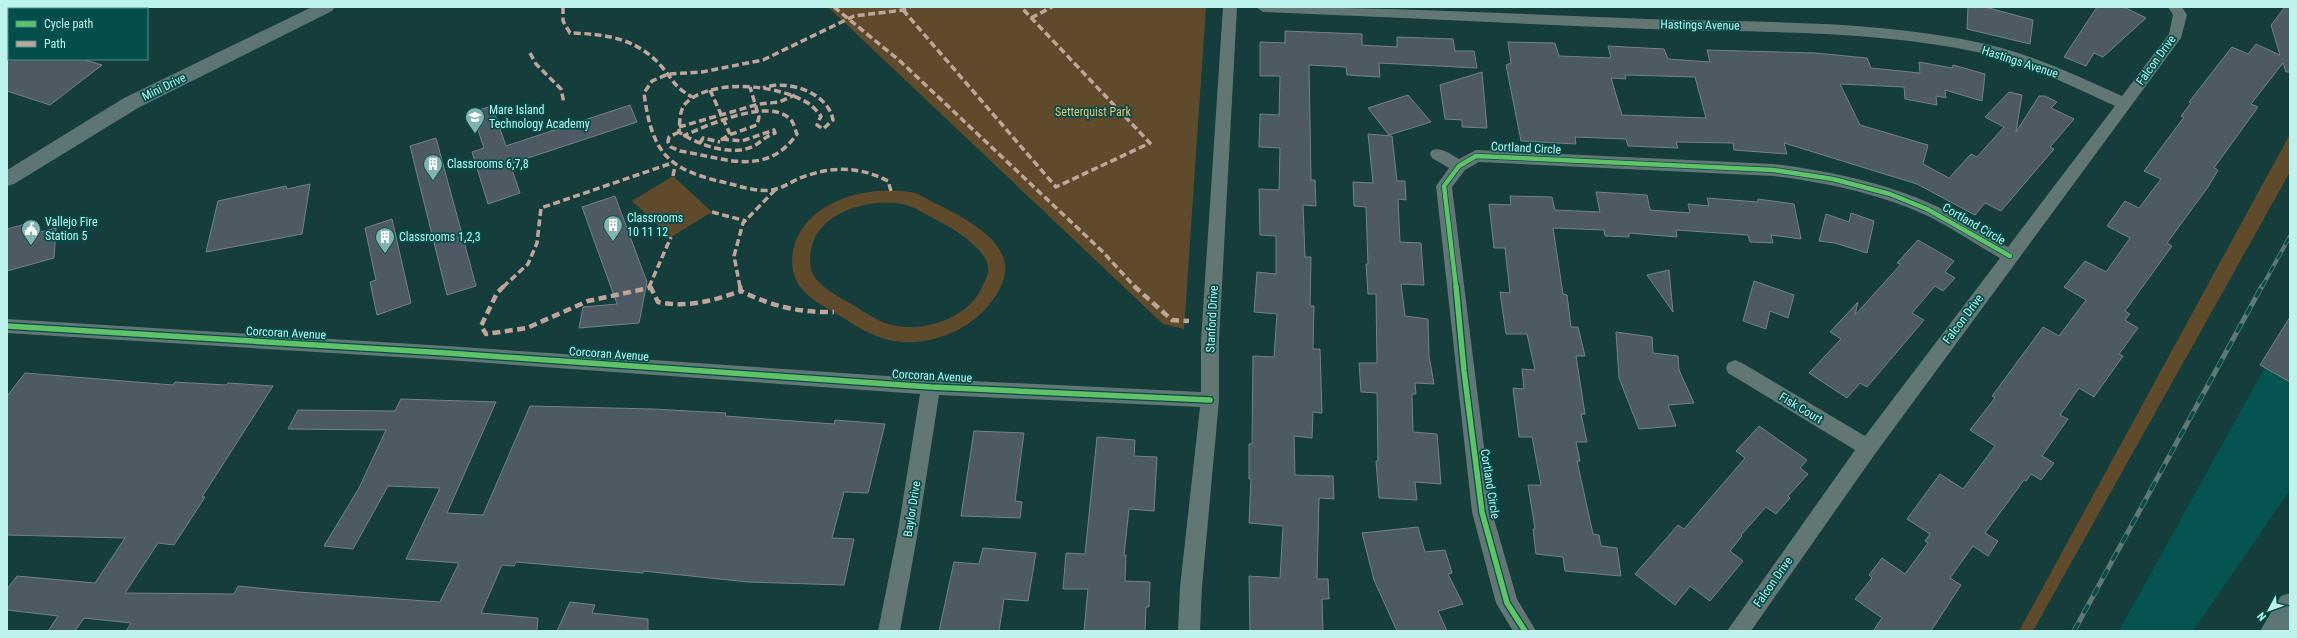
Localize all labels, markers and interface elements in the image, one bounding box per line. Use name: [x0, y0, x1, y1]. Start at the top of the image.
legend: [8, 8, 148, 60]
text: Cycle path: [44, 17, 94, 31]
street label: Hastings Avenue: [1660, 17, 1740, 33]
street label: Falcon Drive: [2133, 32, 2179, 88]
text: Path: [44, 37, 66, 51]
street label: Hastings Avenue: [1980, 43, 2060, 81]
street label: Mini Drive: [140, 70, 189, 104]
place label: Mare Island Technology Academy: [489, 103, 590, 131]
park label: Setterquist Park: [1055, 105, 1132, 119]
school or university icon: Mare Island Technology Academy: [464, 106, 486, 134]
street label: Cortland Circle: [1490, 139, 1562, 157]
building icon: Classrooms 6,7,8: [422, 153, 444, 181]
place label: Classrooms 6,7,8: [447, 157, 529, 171]
street label: Cortland Circle: [1940, 200, 2008, 248]
place label: Classrooms 10 11 12: [627, 211, 683, 239]
building icon: Classrooms 10 11 12: [602, 214, 624, 242]
place label: Vallejo Fire Station 5: [45, 215, 98, 243]
public building icon: Vallejo Fire Station 5: [20, 218, 42, 246]
building icon: Classrooms 1,2,3: [374, 226, 396, 254]
place label: Classrooms 1,2,3: [399, 230, 481, 244]
street label: Stanford Drive: [1203, 285, 1221, 353]
street label: Falcon Drive: [1940, 291, 1986, 346]
street label: Corcoran Avenue: [246, 324, 327, 342]
street label: Corcoran Avenue: [568, 344, 650, 364]
street label: Corcoran Avenue: [892, 367, 973, 385]
street label: Fisk Court: [1777, 390, 1826, 427]
street label: Cortland Circle: [1478, 448, 1502, 520]
street label: Baylor Drive: [901, 480, 923, 538]
street label: Falcon Drive: [1751, 554, 1796, 610]
north arrow: [2249, 590, 2289, 630]
text: N: [2255, 609, 2269, 623]

